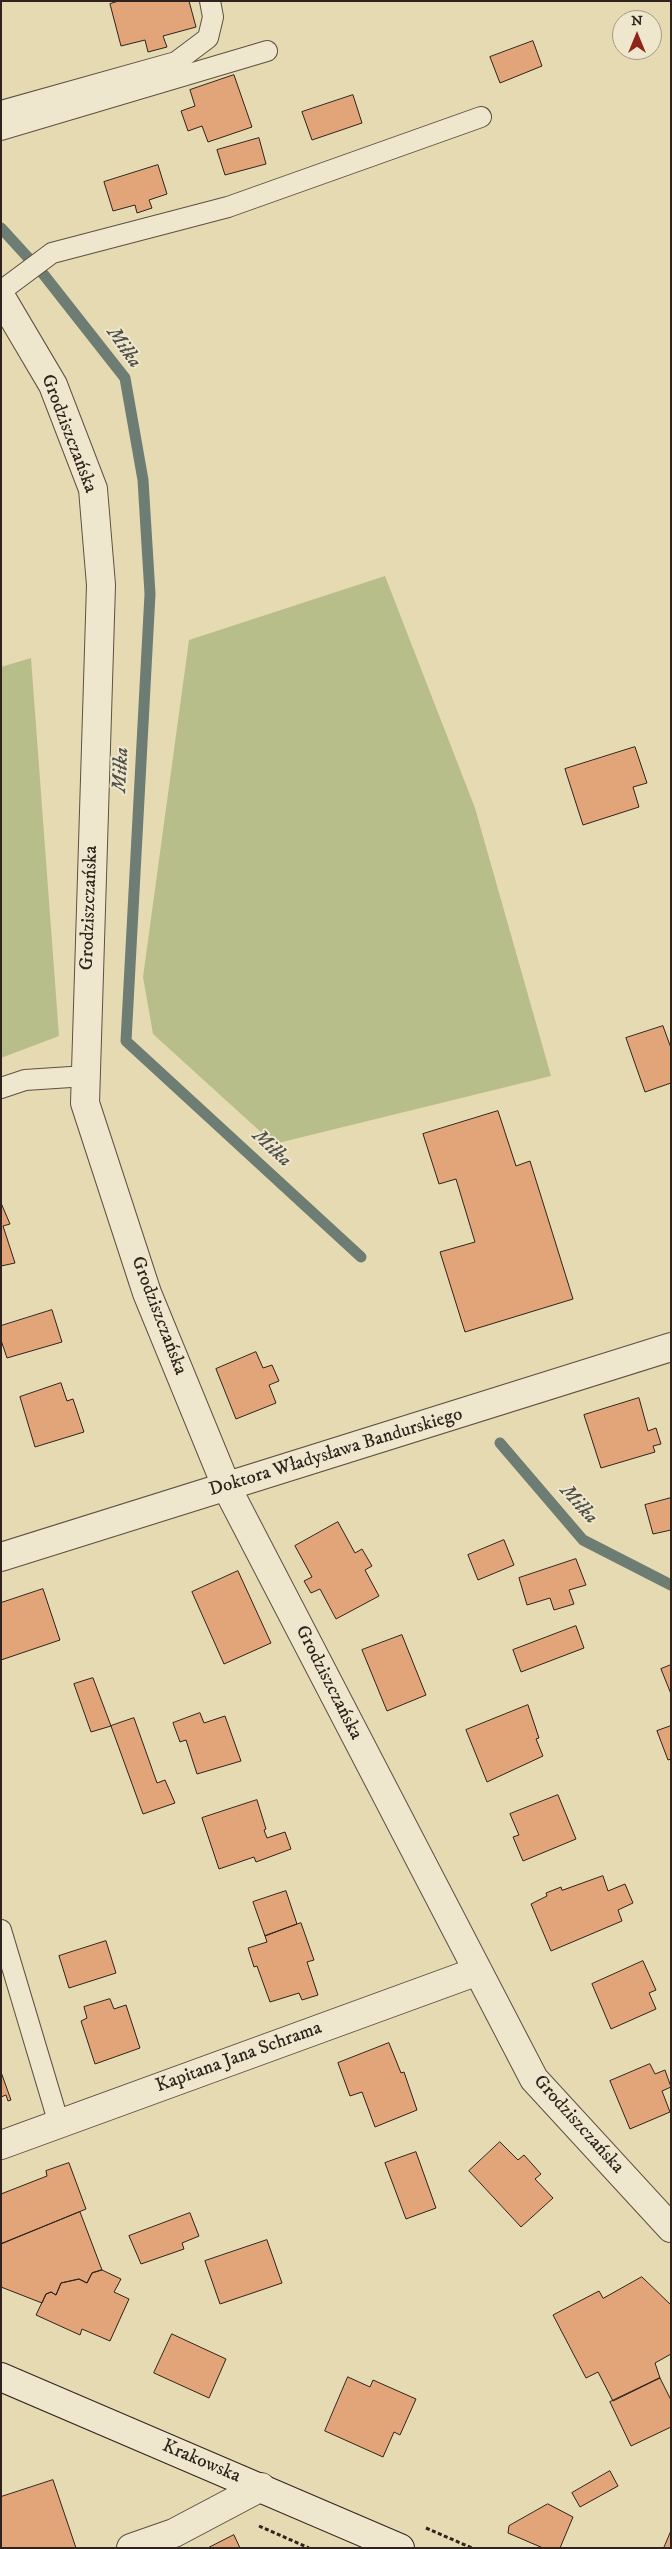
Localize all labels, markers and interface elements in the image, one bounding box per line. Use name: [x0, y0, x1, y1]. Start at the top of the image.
north arrow: [612, 10, 662, 60]
text: N: [631, 12, 643, 30]
water label: Miłka: [100, 323, 146, 373]
street label: Grodziszczańska: [35, 372, 101, 496]
water label: Miłka: [109, 747, 135, 793]
street label: Grodziszczańska: [76, 845, 104, 971]
water label: Miłka: [246, 1125, 296, 1173]
street label: Grodziszczańska: [125, 1254, 191, 1378]
street label: Doktora Władysława Bandurskiego: [207, 1404, 465, 1502]
water label: Miłka: [554, 1480, 602, 1530]
street label: Grodziszczańska: [289, 1622, 367, 1744]
street label: Kapitana Jana Schrama: [153, 2017, 325, 2099]
street label: Grodziszczańska: [528, 2071, 628, 2179]
street label: Krakowska: [158, 2435, 244, 2489]

